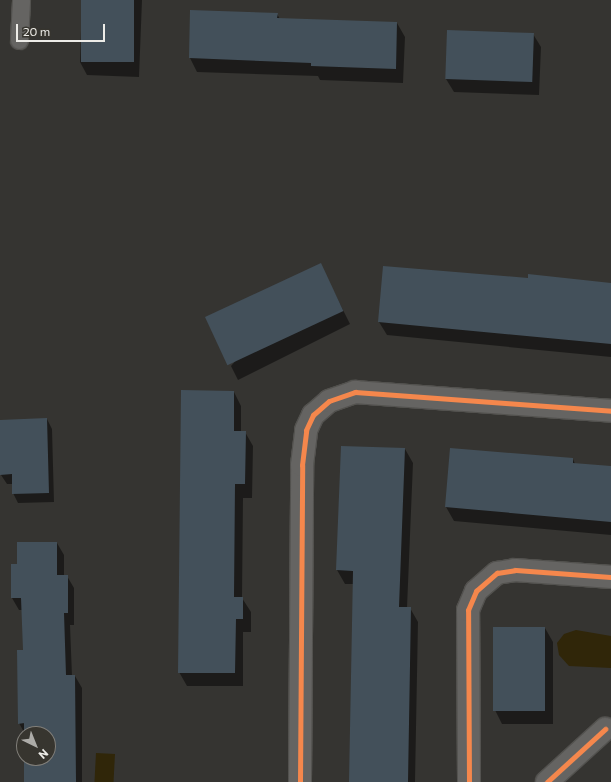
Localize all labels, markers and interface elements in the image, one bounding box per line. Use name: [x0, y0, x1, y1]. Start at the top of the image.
scale bar: [18, 16, 107, 42]
text: 20 m: [23, 24, 50, 38]
north arrow: [16, 726, 56, 766]
text: N: [36, 747, 51, 762]

